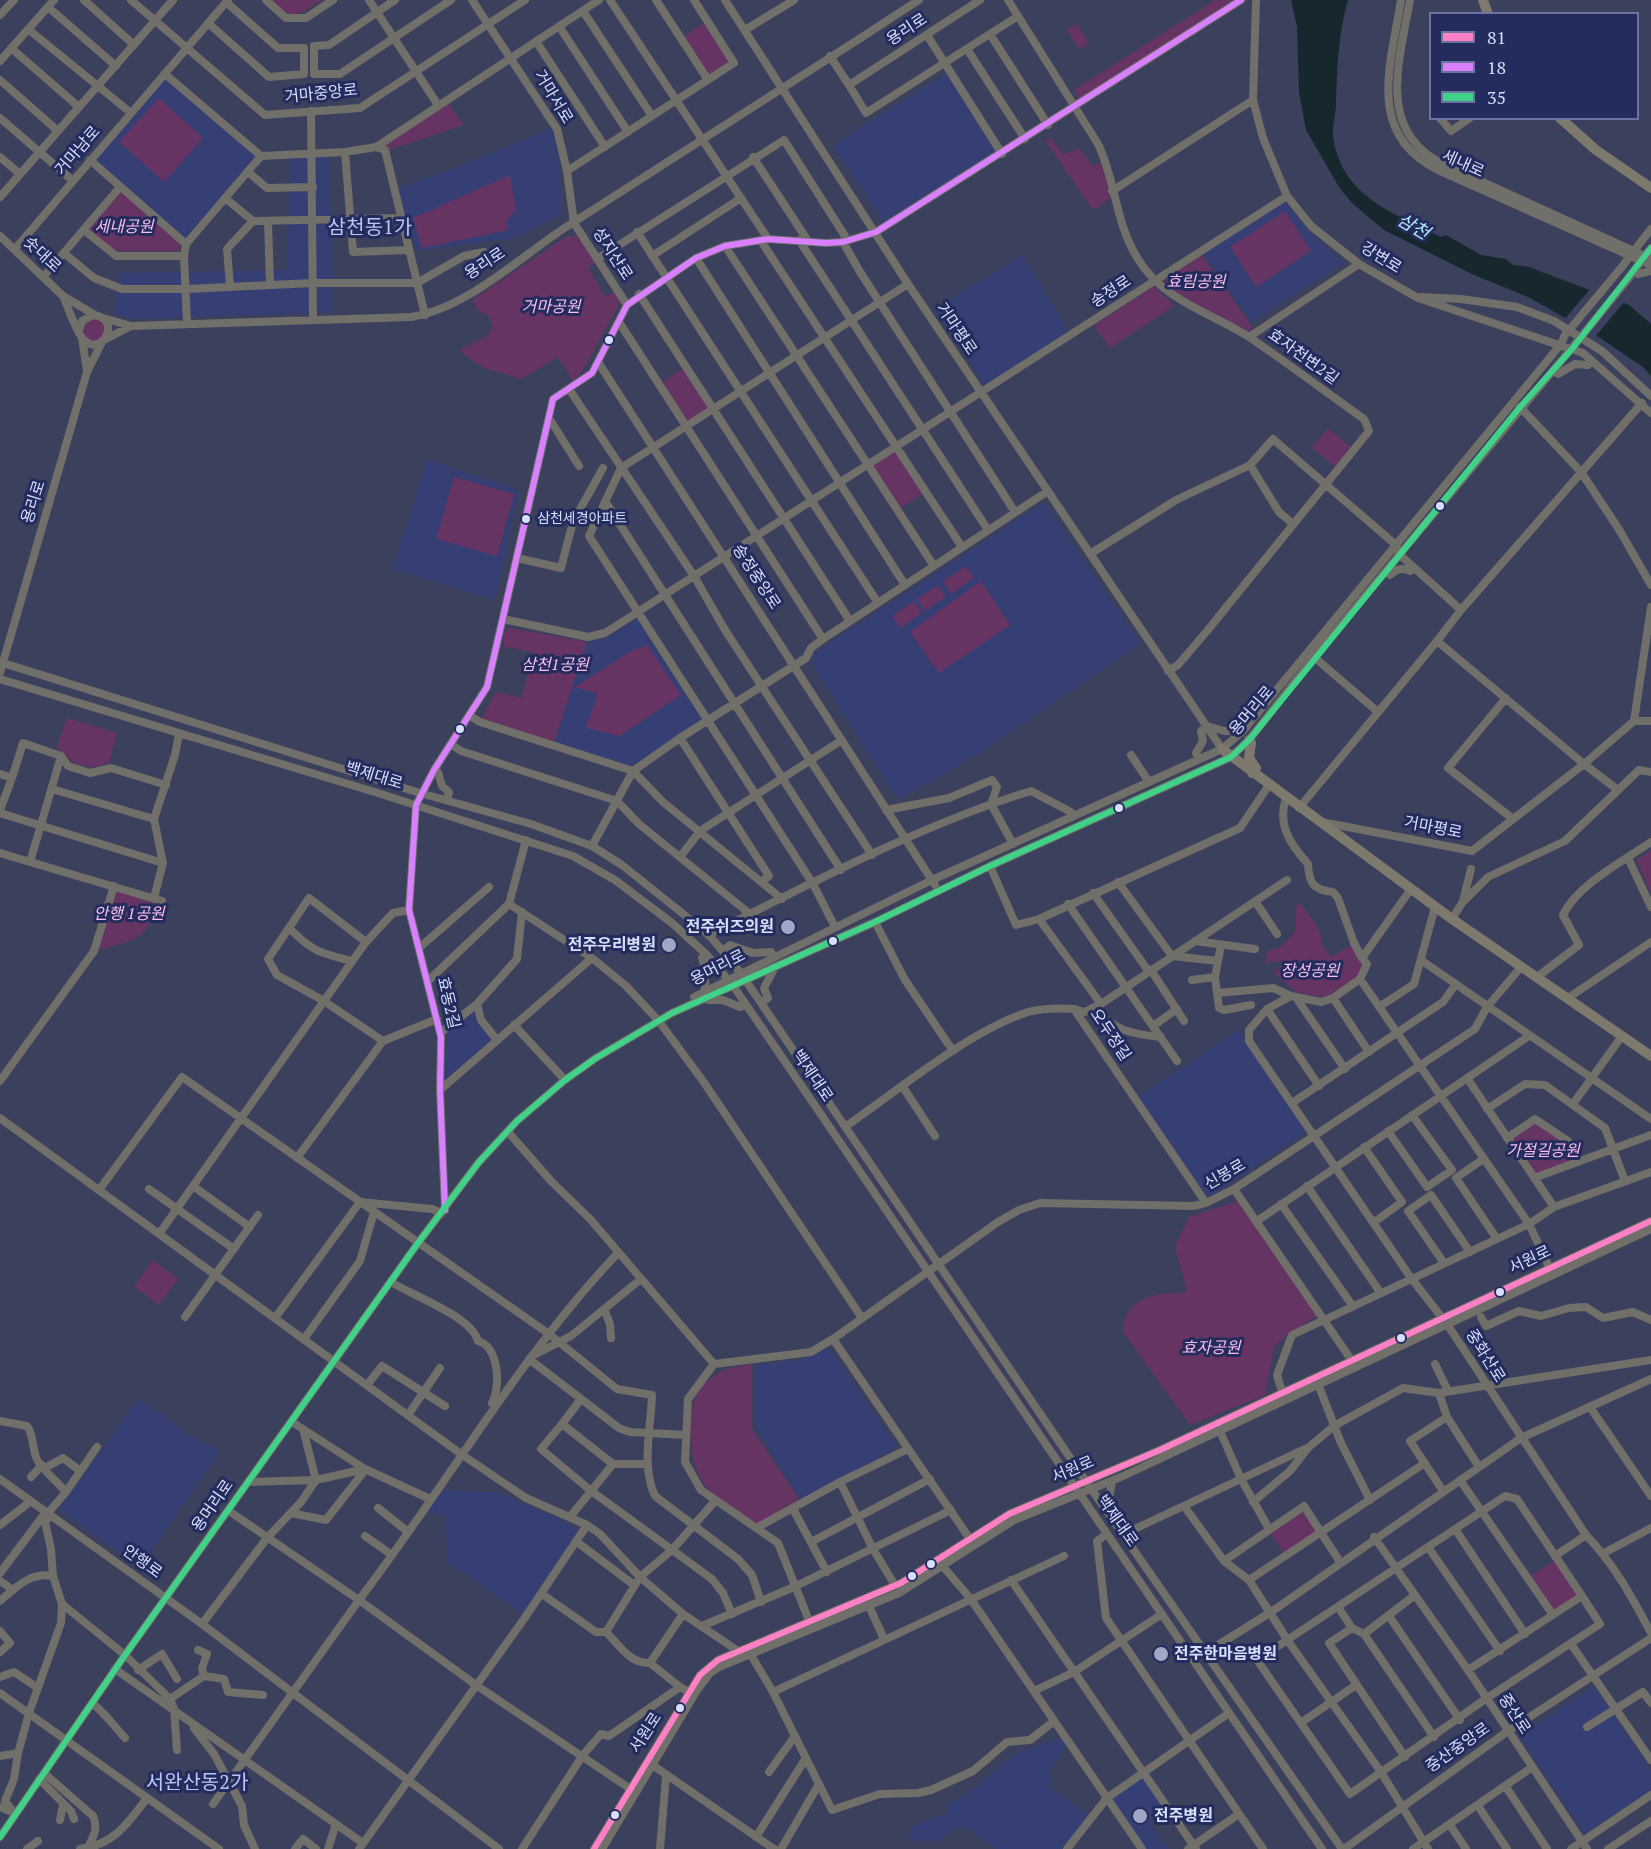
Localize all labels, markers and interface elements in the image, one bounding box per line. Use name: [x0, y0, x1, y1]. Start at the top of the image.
street label: 용리로: [883, 10, 931, 50]
legend: [1429, 12, 1639, 120]
text: 81: [1487, 25, 1506, 49]
text: 18: [1487, 55, 1506, 79]
street label: 거마서로: [530, 67, 576, 127]
street label: 거마중앙로: [283, 81, 359, 107]
text: 35: [1487, 85, 1506, 109]
street label: 거마남로: [51, 122, 105, 180]
street label: 세내로: [1439, 146, 1487, 182]
water label: 삼천: [1393, 209, 1433, 245]
district label: 삼천동1가: [328, 216, 412, 240]
park label: 세내공원: [95, 217, 153, 237]
street label: 성지산로: [588, 224, 636, 284]
street label: 솟대로: [19, 233, 65, 277]
street label: 강변로: [1357, 238, 1405, 278]
street label: 용리로: [461, 244, 509, 284]
street label: 송정로: [1087, 272, 1135, 312]
park label: 효림공원: [1167, 272, 1225, 292]
park label: 거마공원: [522, 297, 580, 317]
street label: 거마평로: [932, 299, 980, 359]
street label: 효자천변2길: [1264, 325, 1342, 389]
unlabelled marker: [603, 334, 615, 346]
street label: 용리로: [18, 478, 50, 526]
unlabelled marker: [1434, 500, 1446, 512]
place label: 삼천세경아파트: [537, 511, 627, 527]
marker: 삼천세경아파트: [520, 513, 532, 525]
street label: 송정중앙로: [728, 541, 784, 613]
park label: 삼천1공원: [521, 655, 589, 675]
street label: 용머리로: [1226, 682, 1278, 740]
unlabelled marker: [454, 723, 466, 735]
street label: 백제대로: [343, 758, 405, 794]
unlabelled marker: [1113, 802, 1125, 814]
street label: 거마평로: [1402, 813, 1464, 843]
park label: 안행 1공원: [93, 904, 165, 924]
place label: 전주쉬즈의원: [686, 917, 774, 937]
marker: 전주쉬즈의원: [779, 918, 797, 936]
place label: 전주우리병원: [568, 935, 656, 955]
unlabelled marker: [827, 935, 839, 947]
marker: 전주우리병원: [660, 936, 678, 954]
street label: 용머리로: [687, 946, 749, 990]
park label: 장성공원: [1281, 961, 1339, 981]
street label: 효동2길: [433, 975, 463, 1031]
street label: 오두정길: [1086, 1005, 1134, 1065]
street label: 백제대로: [788, 1046, 836, 1106]
park label: 가절길공원: [1506, 1141, 1580, 1161]
street label: 신봉로: [1201, 1156, 1249, 1194]
street label: 서원로: [1506, 1242, 1554, 1278]
unlabelled marker: [1494, 1286, 1506, 1298]
street label: 중화산로: [1461, 1326, 1509, 1386]
unlabelled marker: [1395, 1332, 1407, 1344]
park label: 효자공원: [1182, 1338, 1240, 1358]
street label: 서원로: [1049, 1453, 1097, 1487]
street label: 용머리로: [188, 1476, 238, 1536]
street label: 백제대로: [1092, 1491, 1142, 1551]
street label: 안행로: [118, 1541, 166, 1583]
unlabelled marker: [925, 1558, 937, 1570]
unlabelled marker: [906, 1570, 918, 1582]
place label: 전주한마음병원: [1174, 1644, 1277, 1664]
marker: 전주한마음병원: [1152, 1645, 1170, 1663]
street label: 중산로: [1494, 1690, 1534, 1738]
unlabelled marker: [674, 1702, 686, 1714]
street label: 서원로: [626, 1709, 666, 1757]
street label: 중산중앙로: [1422, 1719, 1494, 1777]
district label: 서완산동2가: [146, 1771, 248, 1795]
place label: 전주병원: [1154, 1806, 1213, 1826]
marker: 전주병원: [1131, 1807, 1149, 1825]
unlabelled marker: [609, 1809, 621, 1821]

